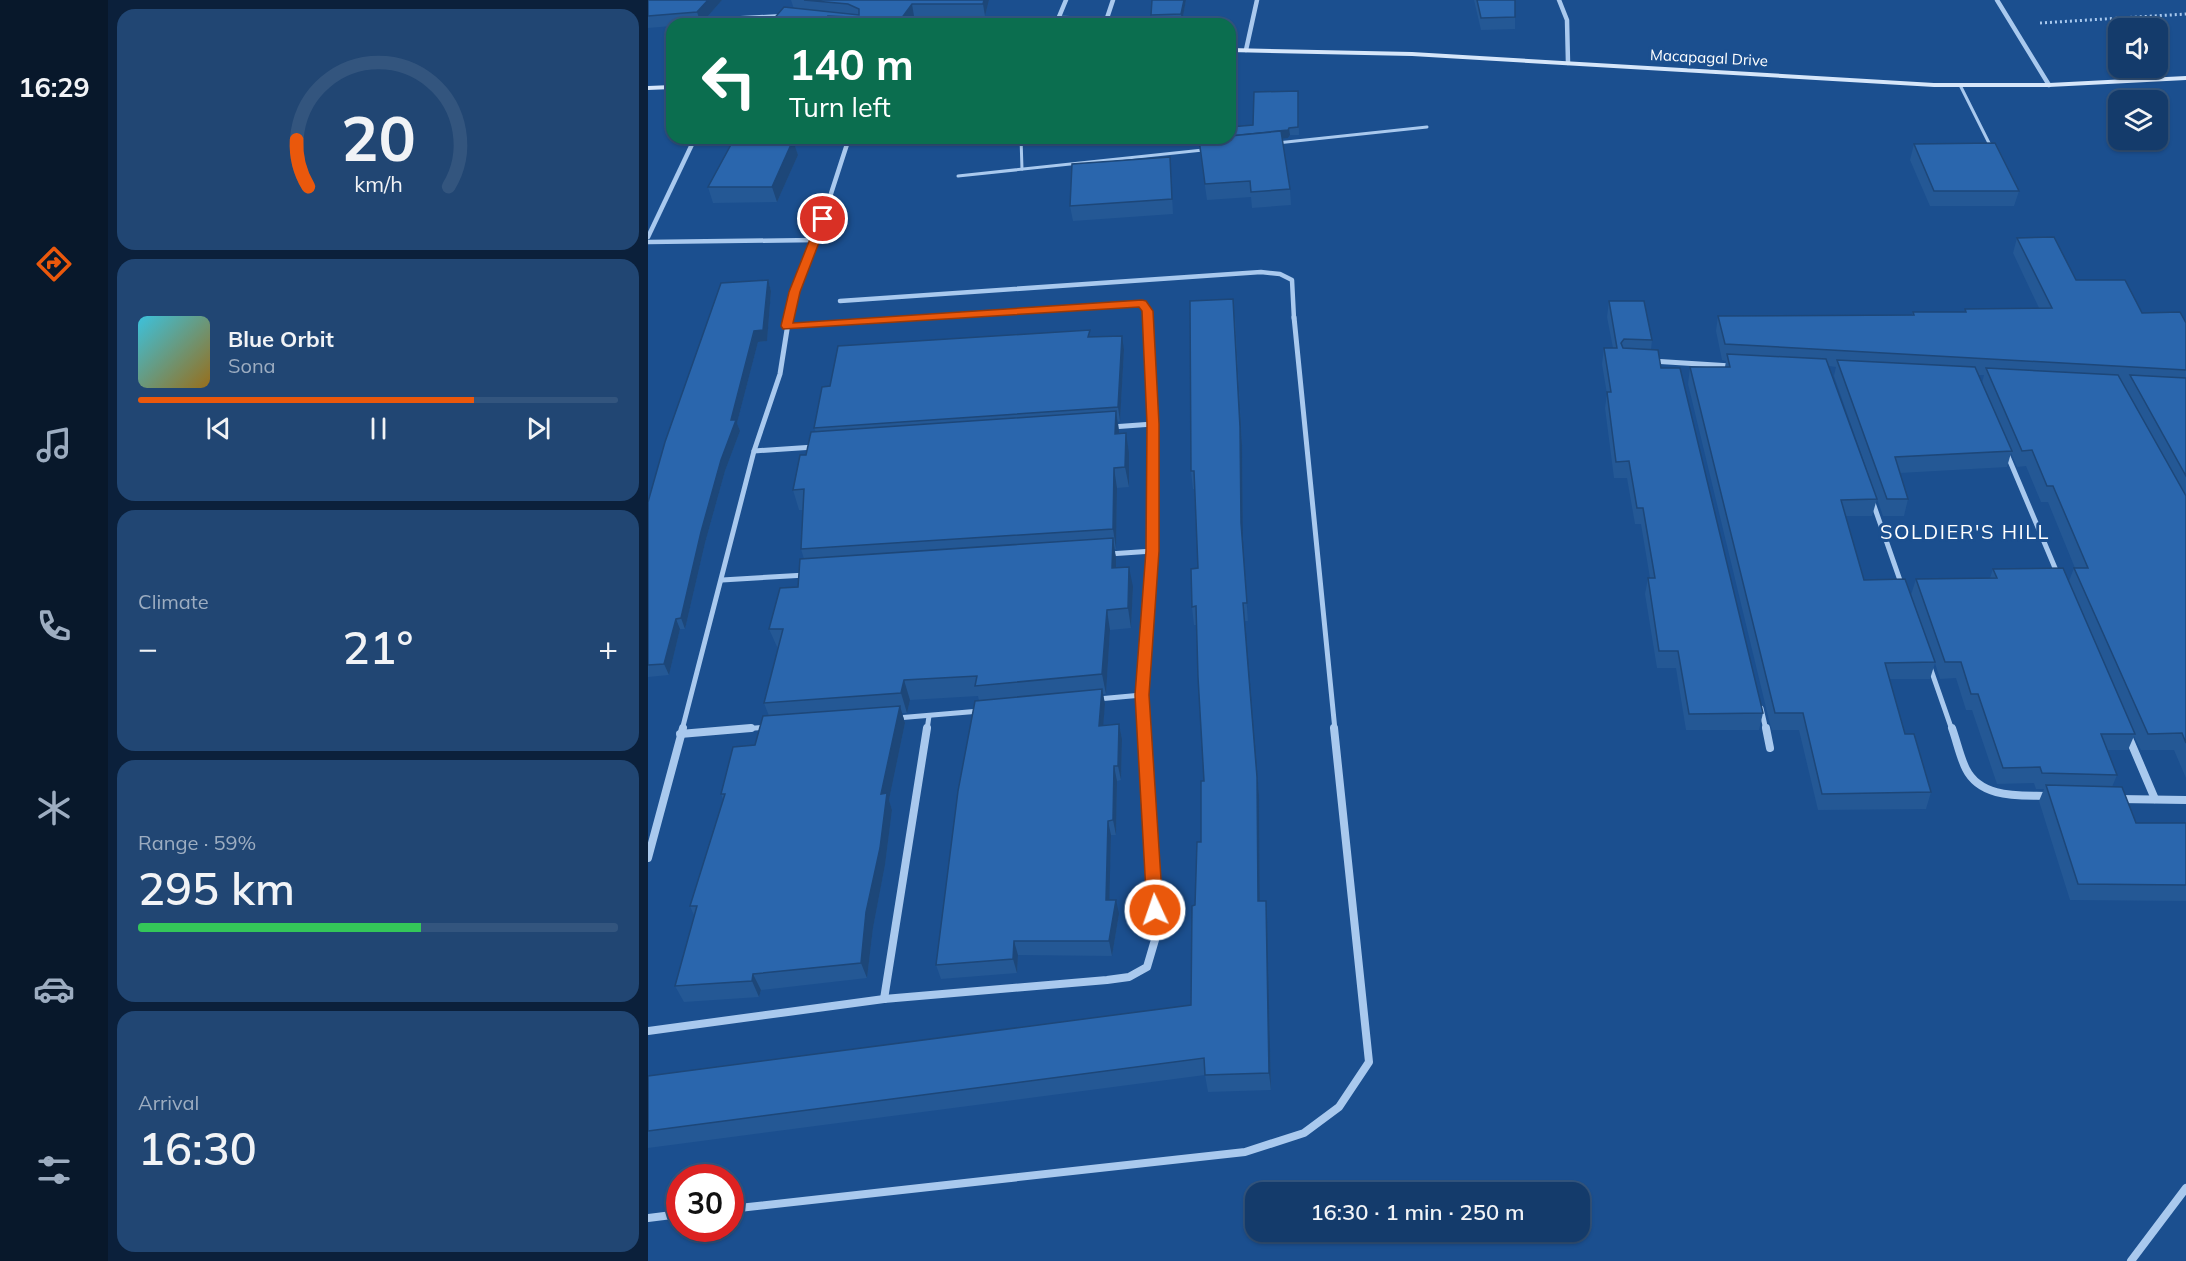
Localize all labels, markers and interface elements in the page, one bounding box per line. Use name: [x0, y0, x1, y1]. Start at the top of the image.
map controls: [2108, 18, 2168, 150]
button: sound: [2108, 18, 2168, 78]
text: 140 m: [789, 38, 914, 91]
icon: left: [690, 42, 768, 120]
street label: Macapagal Drive: [1650, 45, 1768, 70]
text: 16:29: [18, 70, 90, 104]
text: Turn left: [789, 90, 891, 124]
button: layers: [2108, 90, 2168, 150]
text: 20: [341, 98, 415, 177]
text: km/h: [354, 170, 402, 197]
pin: [797, 193, 848, 244]
icon: arrive: [806, 202, 839, 235]
icon: directions: [33, 243, 75, 285]
text: Blue Orbit: [228, 325, 334, 353]
text: Sona: [228, 353, 276, 378]
icon: previous: [202, 412, 235, 445]
icon: pause: [362, 412, 395, 445]
icon: next: [522, 412, 555, 445]
icon: music: [33, 424, 75, 466]
district label: SOLDIER'S HILL: [1880, 519, 2050, 544]
text: Climate: [138, 589, 209, 614]
icon: phone: [33, 605, 75, 647]
text: 21°: [343, 619, 413, 675]
text: −: [138, 627, 158, 668]
text: +: [598, 627, 618, 668]
icon: climate: [33, 787, 75, 829]
text: Range · 59%: [138, 830, 256, 855]
text: 295 km: [138, 860, 295, 916]
position arrow: [1123, 878, 1187, 942]
icon: car: [33, 968, 75, 1010]
text: Arrival: [138, 1090, 199, 1115]
text: 16:30: [138, 1120, 257, 1176]
icon: filters: [33, 1149, 75, 1191]
speed limit sign: 30: [666, 1164, 744, 1242]
text: 16:30 · 1 min · 250 m: [1310, 1198, 1525, 1226]

